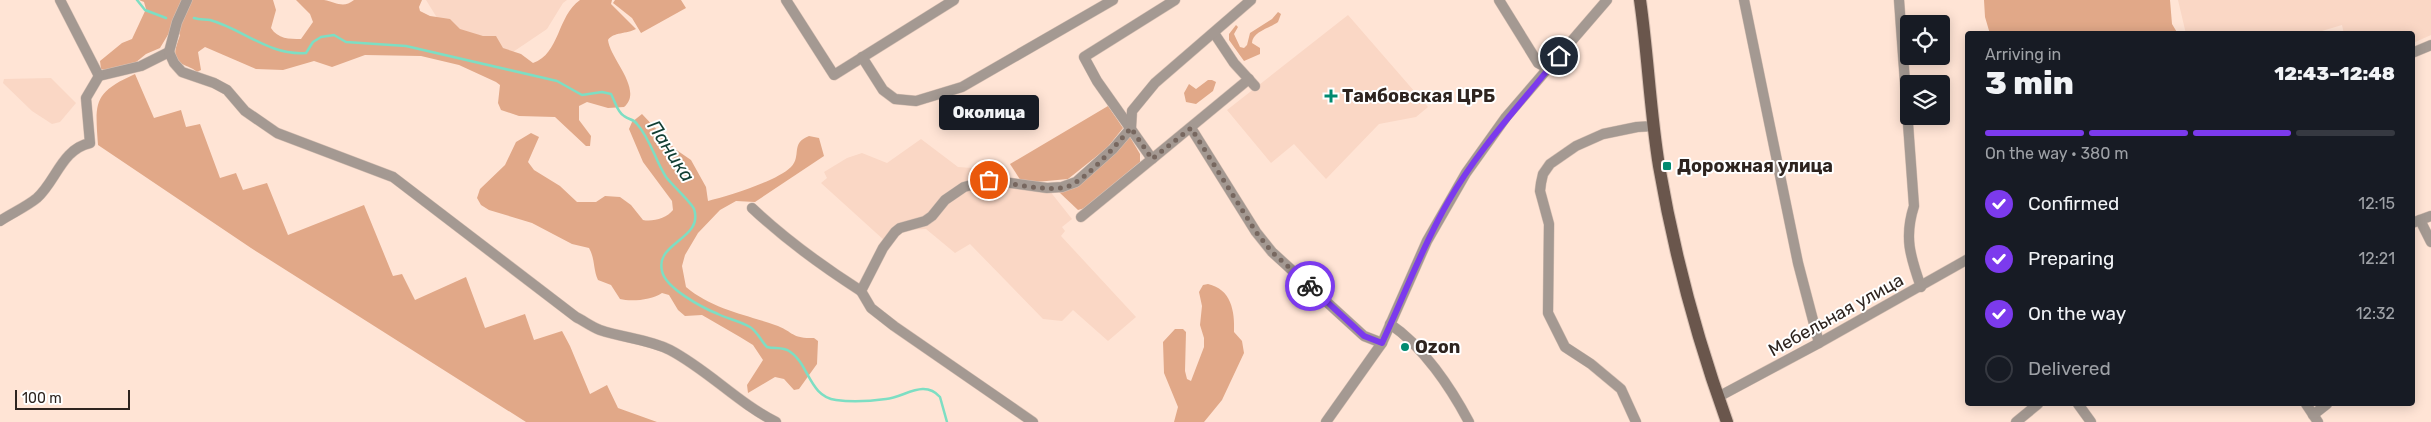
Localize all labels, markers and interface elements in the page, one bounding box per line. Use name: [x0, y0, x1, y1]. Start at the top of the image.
map controls: [1900, 15, 1950, 125]
button: locate: [1900, 15, 1950, 65]
pin: [1538, 35, 1580, 77]
icon: home: [1545, 42, 1573, 70]
text: Arriving in: [1985, 45, 2061, 64]
text: 12:43–12:48: [2274, 62, 2395, 85]
text: 3 min: [1985, 64, 2074, 102]
button: layers: [1900, 75, 1950, 125]
place label: Тамбовская ЦРБ: [1342, 85, 1495, 107]
marker: Тамбовская ЦРБ: [1324, 89, 1338, 103]
callout: Околица: [939, 95, 1039, 130]
text: Околица: [953, 103, 1025, 122]
water label: Паника: [643, 116, 699, 186]
text: On the way · 380 m: [1985, 144, 2129, 163]
place label: Дорожная улица: [1677, 155, 1833, 177]
pin: [968, 159, 1010, 201]
marker: Дорожная улица: [1661, 160, 1673, 172]
icon: bag: [975, 166, 1003, 194]
icon: check: [1985, 190, 2013, 218]
text: Confirmed: [2028, 192, 2119, 215]
text: 12:15: [2358, 194, 2395, 213]
icon: check: [1985, 245, 2013, 273]
text: Preparing: [2028, 247, 2114, 270]
text: 12:21: [2358, 249, 2395, 268]
courier: [1285, 261, 1335, 311]
street label: Мебельная улица: [1765, 269, 1907, 361]
icon: bike: [1296, 272, 1324, 300]
icon: check: [1985, 300, 2013, 328]
text: On the way: [2028, 302, 2126, 325]
text: 12:32: [2356, 304, 2395, 323]
place label: Ozon: [1415, 336, 1460, 358]
marker: Ozon: [1399, 341, 1411, 353]
text: Delivered: [2028, 357, 2111, 380]
scale bar: [15, 387, 130, 410]
text: 100 m: [22, 390, 62, 407]

